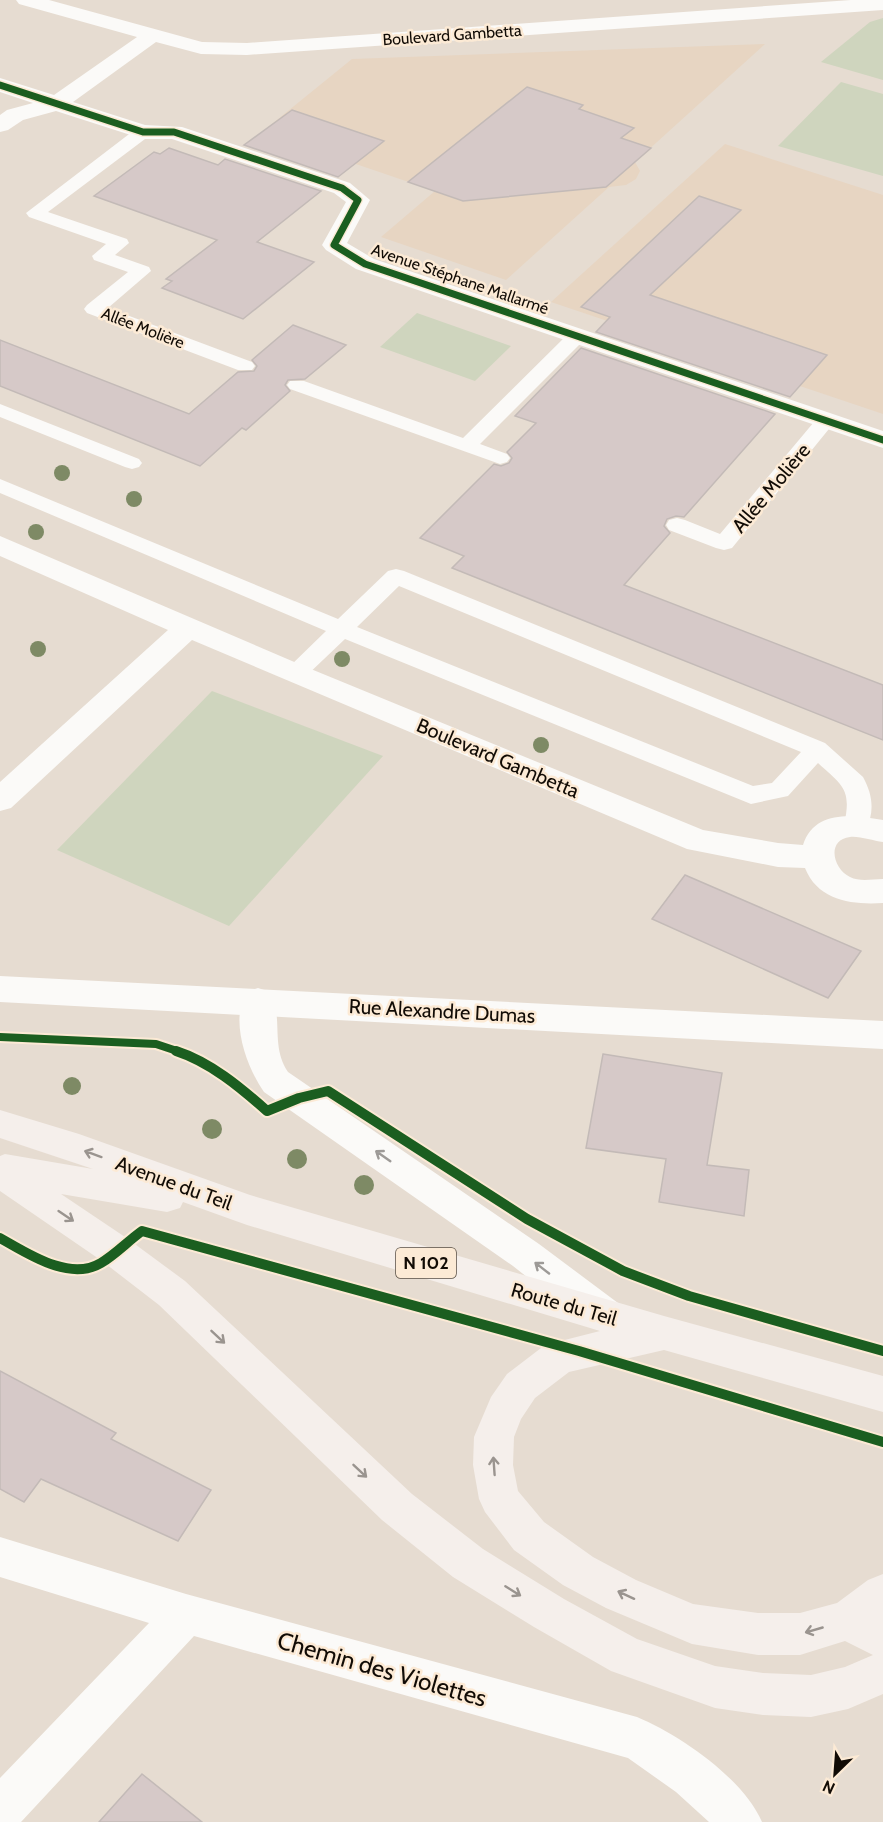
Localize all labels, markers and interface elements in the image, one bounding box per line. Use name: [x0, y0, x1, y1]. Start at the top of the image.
street label: Boulevard Gambetta: [382, 21, 522, 49]
street label: Avenue Stéphane Mallarmé: [369, 240, 551, 318]
street label: Allée Molière: [99, 304, 187, 352]
street label: Allée Molière: [727, 439, 815, 537]
street label: Boulevard Gambetta: [413, 713, 583, 803]
street label: Rue Alexandre Dumas: [348, 994, 536, 1028]
one-way arrow: [84, 1147, 103, 1158]
one-way arrow: [374, 1149, 391, 1162]
street label: Avenue du Teil: [112, 1151, 236, 1215]
one-way arrow: [57, 1210, 73, 1222]
road number: N 102: [396, 1248, 456, 1278]
one-way arrow: [535, 1261, 551, 1274]
street label: Route du Teil: [508, 1277, 620, 1331]
one-way arrow: [211, 1330, 226, 1345]
one-way arrow: [489, 1457, 500, 1477]
one-way arrow: [352, 1464, 367, 1479]
one-way arrow: [504, 1585, 521, 1597]
one-way arrow: [617, 1589, 635, 1600]
street label: Chemin des Violettes: [274, 1625, 490, 1713]
one-way arrow: [805, 1625, 824, 1636]
north arrow: [805, 1744, 865, 1804]
text: N: [820, 1776, 838, 1798]

